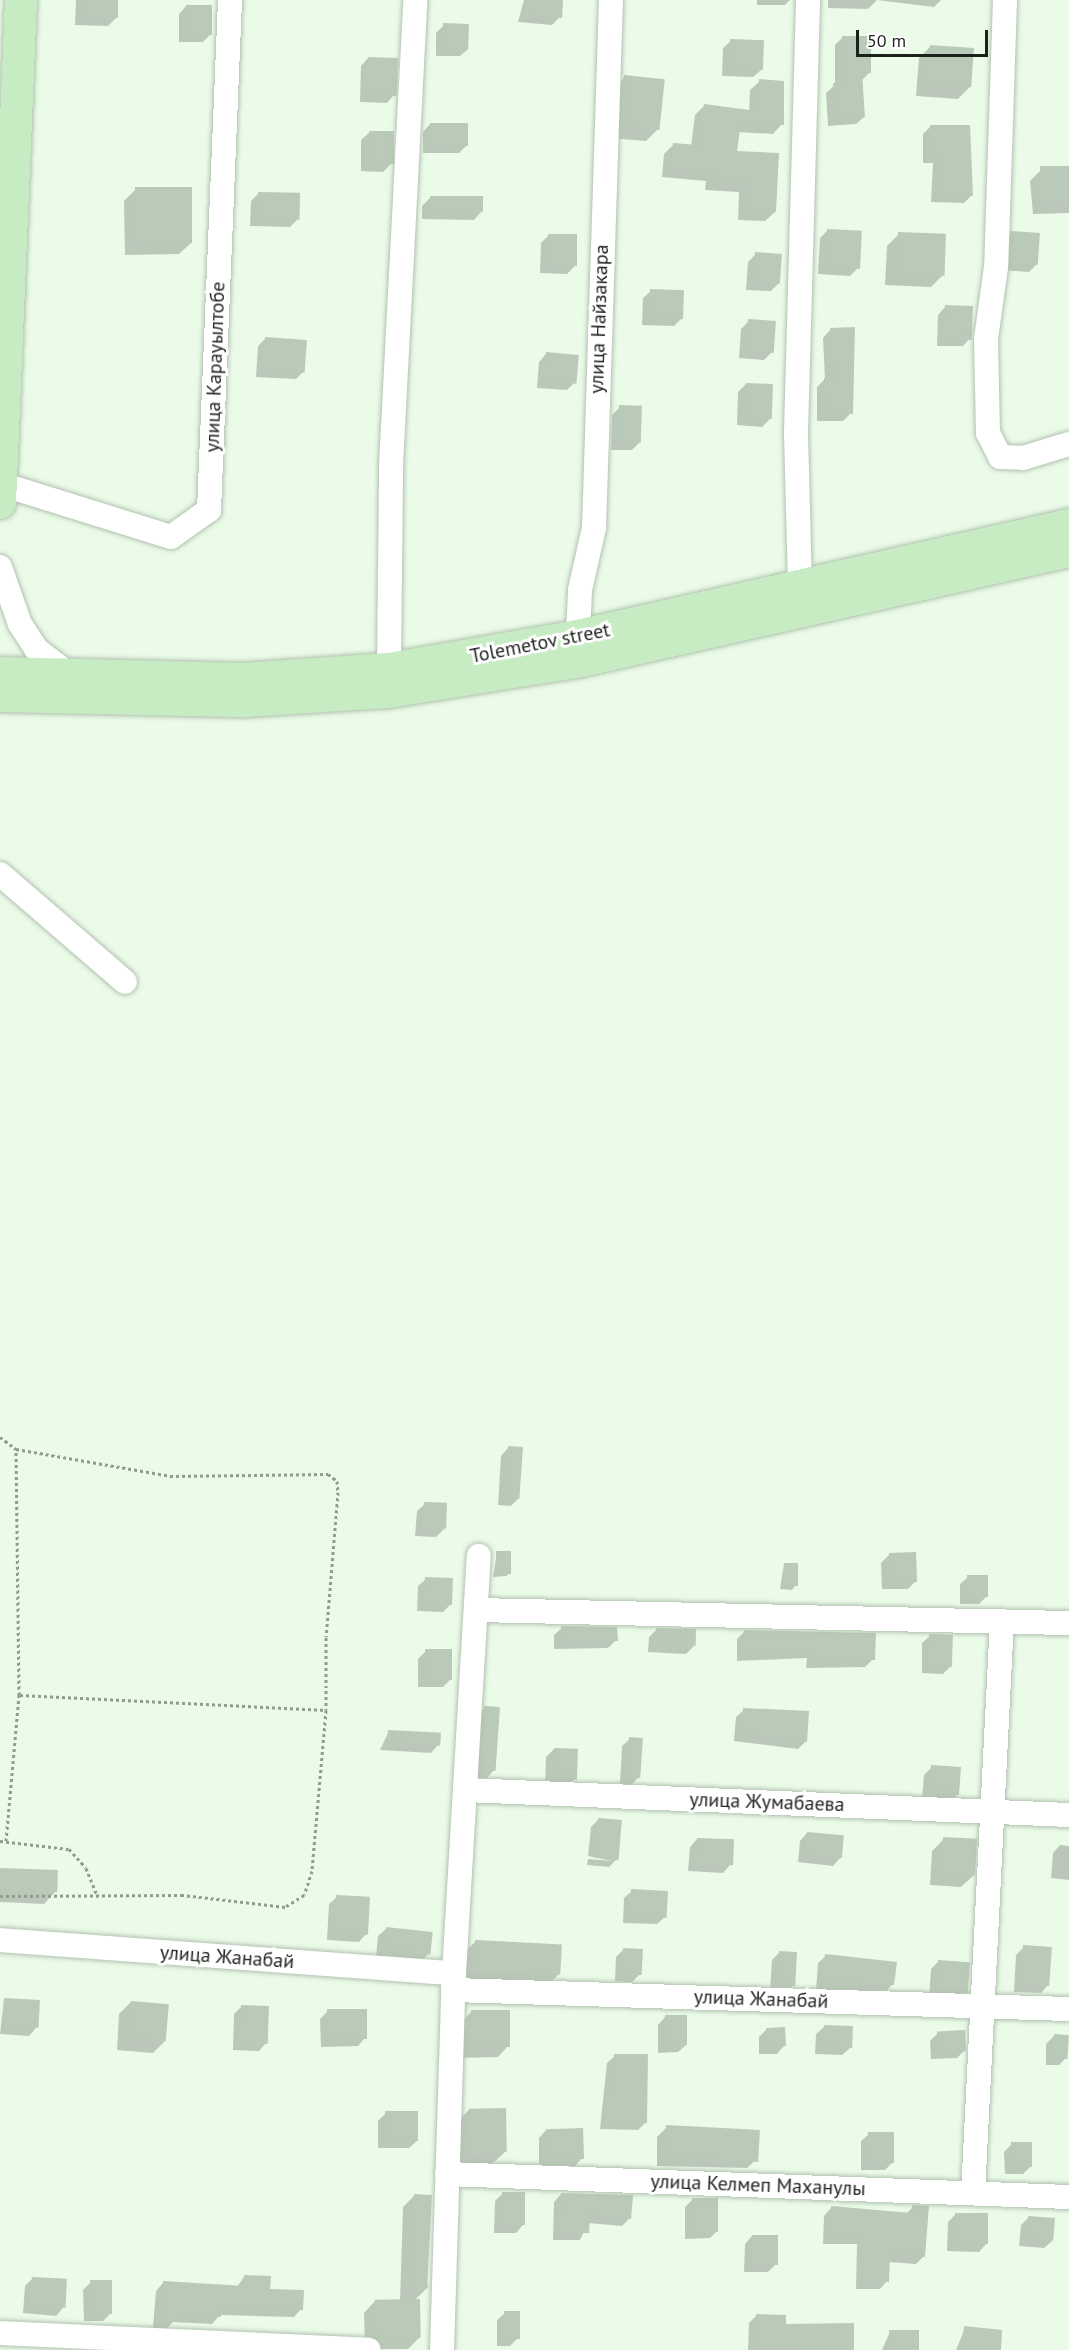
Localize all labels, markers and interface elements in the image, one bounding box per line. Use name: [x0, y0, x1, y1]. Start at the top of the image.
scale bar: [859, 18, 991, 56]
text: 50 m: [867, 29, 906, 52]
street label: улица Найзакара: [584, 244, 614, 394]
street label: улица Карауылтобе: [200, 281, 230, 453]
street label: Tolemetov street: [468, 618, 612, 668]
street label: улица Жумабаева: [689, 1787, 845, 1817]
street label: улица Жанабай: [159, 1940, 295, 1974]
street label: улица Жанабай: [693, 1985, 829, 2013]
street label: улица Келмеп Маханулы: [650, 2169, 866, 2201]

